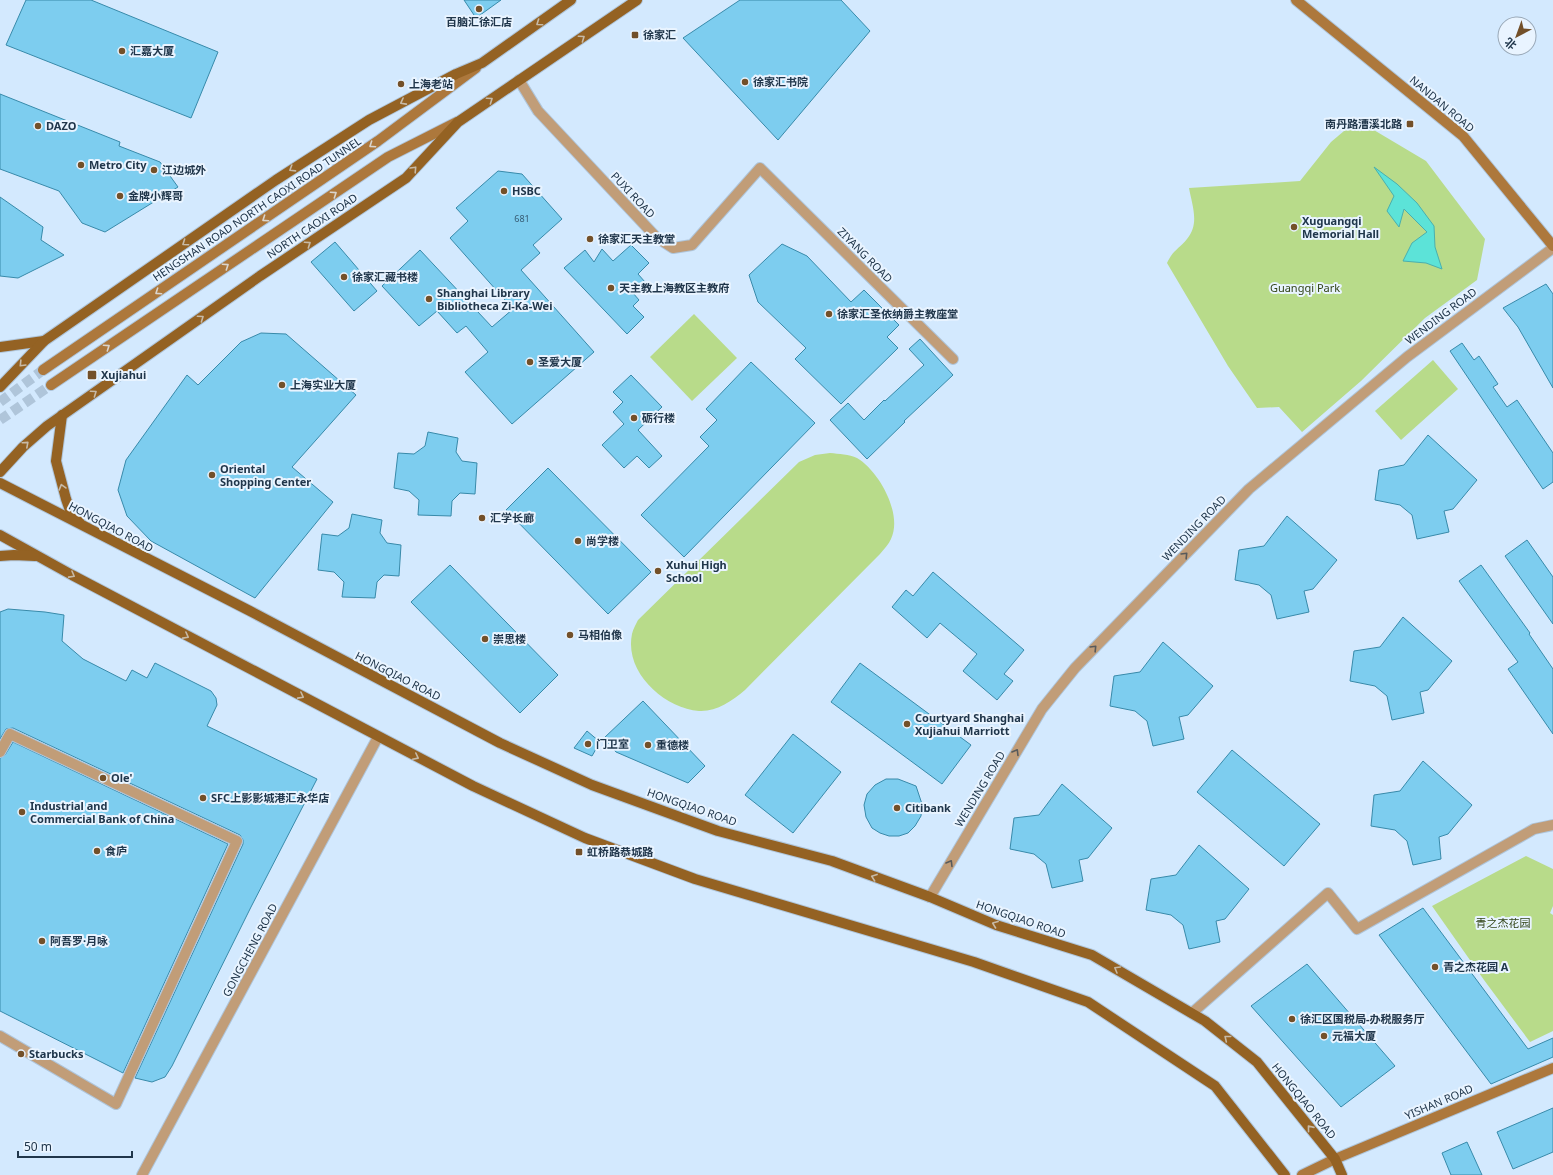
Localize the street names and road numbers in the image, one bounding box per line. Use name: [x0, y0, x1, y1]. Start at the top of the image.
street label: NANDAN ROAD: [1407, 72, 1478, 135]
street label: HENGSHAN ROAD NORTH CAOXI ROAD TUNNEL: [150, 134, 364, 284]
street label: PUXI ROAD: [608, 168, 659, 221]
street label: NORTH CAOXI ROAD: [264, 191, 360, 261]
street label: ZIYANG ROAD: [835, 224, 896, 285]
street label: WENDING ROAD: [1402, 284, 1480, 347]
street label: WENDING ROAD: [1158, 492, 1229, 564]
street label: HONGQIAO ROAD: [66, 498, 156, 555]
street label: HONGQIAO ROAD: [353, 648, 443, 704]
street label: WENDING ROAD: [951, 748, 1008, 829]
street label: HONGQIAO ROAD: [645, 784, 739, 829]
street label: HONGQIAO ROAD: [974, 896, 1068, 941]
street label: GONGCHENG ROAD: [219, 900, 281, 999]
street label: HONGQIAO ROAD: [1269, 1059, 1340, 1142]
street label: YISHAN ROAD: [1402, 1080, 1475, 1123]

